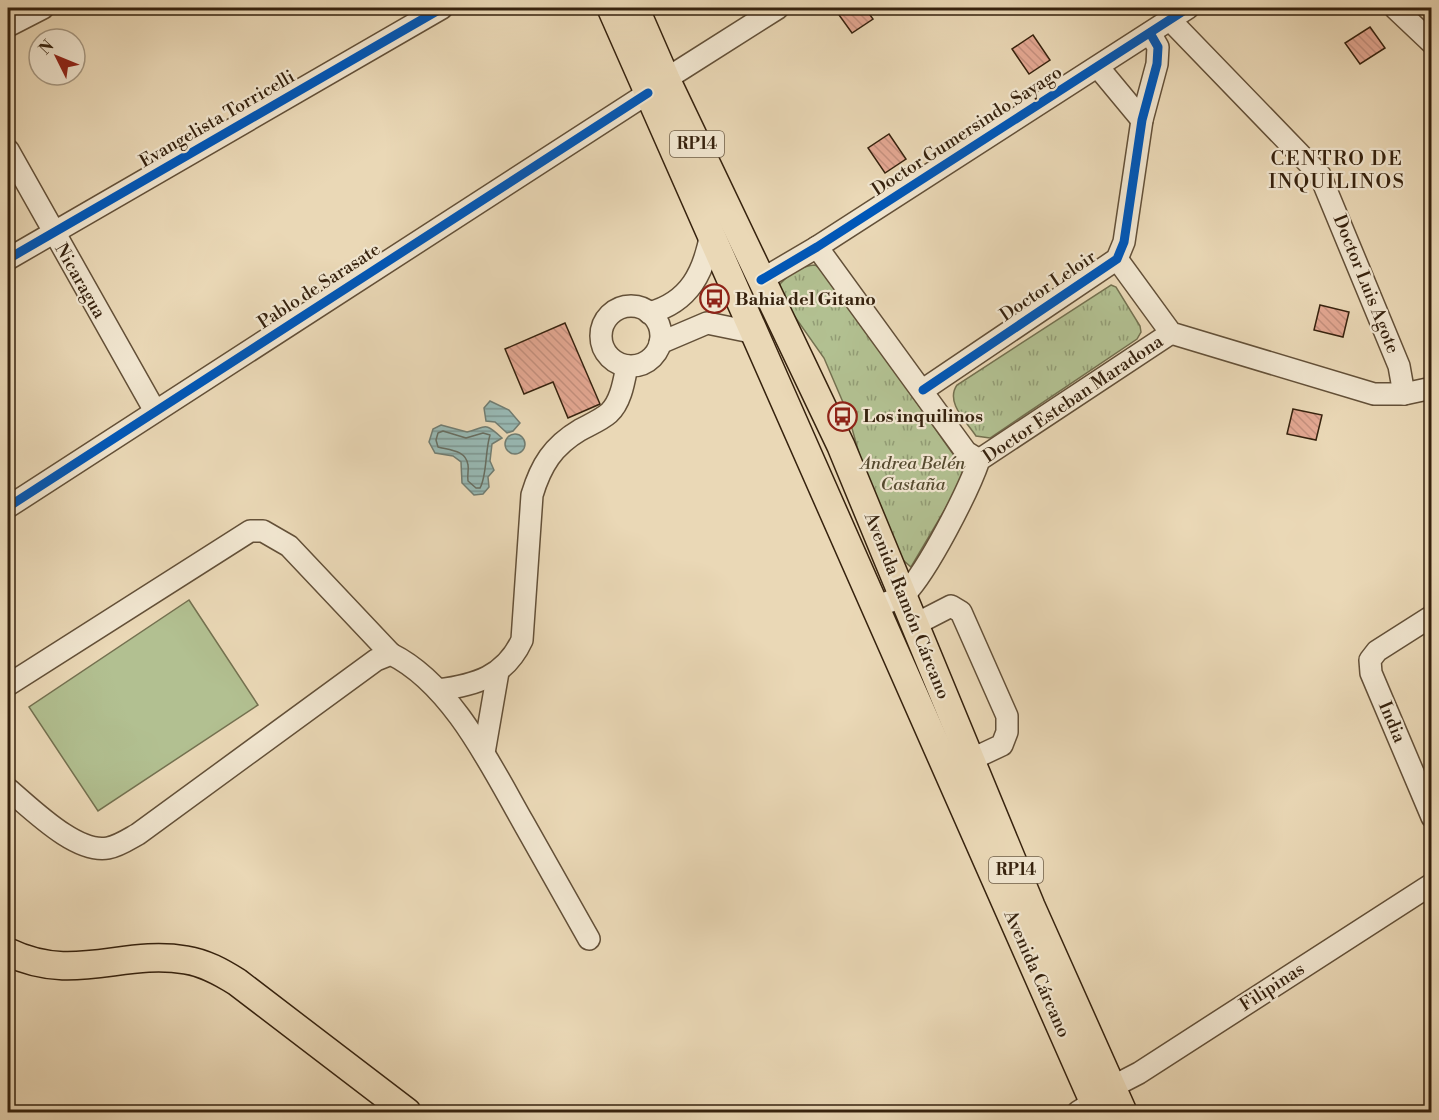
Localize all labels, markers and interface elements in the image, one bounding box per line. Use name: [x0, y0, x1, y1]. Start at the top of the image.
north arrow: [27, 27, 87, 87]
text: N: [35, 36, 59, 59]
street label: Doctor Gumersindo Sayago: [868, 61, 1066, 201]
street label: Evangelista Torricelli: [135, 65, 299, 173]
road number: RP14: [670, 131, 724, 157]
district label: CENTRO DE INQUILINOS: [1268, 147, 1406, 195]
street label: Doctor Luis Agote: [1328, 211, 1404, 357]
street label: Pablo de Sarasate: [253, 238, 385, 334]
street label: Nicaragua: [49, 239, 111, 323]
street label: Doctor Leloir: [996, 245, 1101, 327]
bus stop icon: Bahia del Gitano: [698, 283, 730, 315]
place label: Bahia del Gitano: [735, 288, 876, 311]
street label: Doctor Esteban Maradona: [978, 330, 1168, 468]
bus stop icon: Los inquilinos: [826, 400, 858, 432]
place label: Los inquilinos: [863, 405, 983, 428]
park label: Andrea Belén Castaña: [859, 452, 966, 496]
street label: Avenida Ramón Cárcano: [859, 508, 955, 703]
street label: India: [1373, 698, 1411, 747]
road number: RP14: [989, 857, 1043, 883]
street label: Avenida Cárcano: [998, 906, 1075, 1041]
street label: Filipinas: [1235, 957, 1309, 1016]

